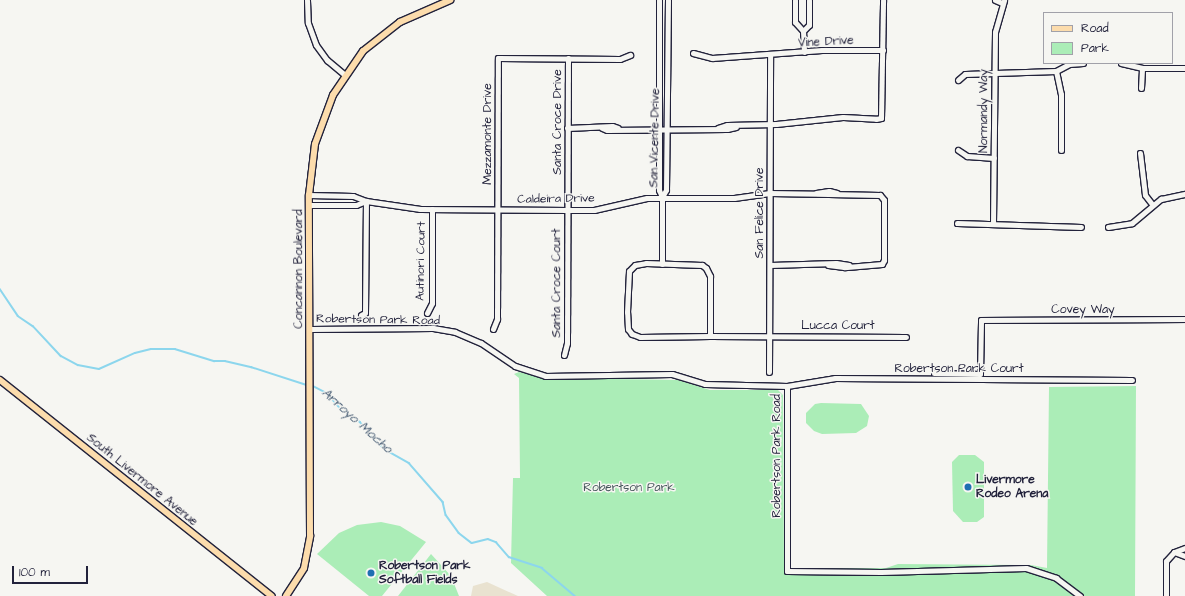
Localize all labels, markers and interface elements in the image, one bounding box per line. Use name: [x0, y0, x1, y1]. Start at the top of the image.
legend: [1043, 12, 1173, 64]
text: Road: [1081, 20, 1109, 37]
street label: Vine Drive: [798, 33, 854, 51]
text: Park: [1081, 40, 1109, 57]
street label: Santa Croce Drive: [551, 69, 565, 175]
street label: Normandy Way: [977, 69, 991, 153]
street label: Mezzamonte Drive: [481, 83, 495, 185]
street label: San Vicente Drive: [647, 88, 663, 188]
street label: San Felice Drive: [753, 168, 767, 258]
street label: Caldeira Drive: [517, 191, 595, 207]
street label: Concannon Boulevard: [292, 209, 306, 329]
street label: Autinori Court: [413, 221, 429, 301]
street label: Santa Croce Court: [550, 228, 564, 338]
street label: Covey Way: [1051, 303, 1115, 317]
street label: Robertson Park Road: [316, 312, 440, 328]
street label: Lucca Court: [801, 319, 875, 333]
street label: Robertson Park Court: [895, 362, 1023, 376]
water label: Arroyo Mocho: [318, 385, 396, 457]
street label: Robertson Park Road: [770, 394, 784, 518]
street label: South Livermore Avenue: [84, 431, 200, 529]
place label: Livermore Rodeo Arena: [976, 473, 1048, 501]
park label: Robertson Park: [583, 481, 675, 495]
marker: Livermore Rodeo Arena: [963, 482, 973, 492]
scale bar: [14, 558, 90, 584]
place label: Robertson Park Softball Fields: [379, 559, 470, 587]
text: 100 m: [19, 564, 50, 581]
marker: Robertson Park Softball Fields: [366, 568, 376, 578]

